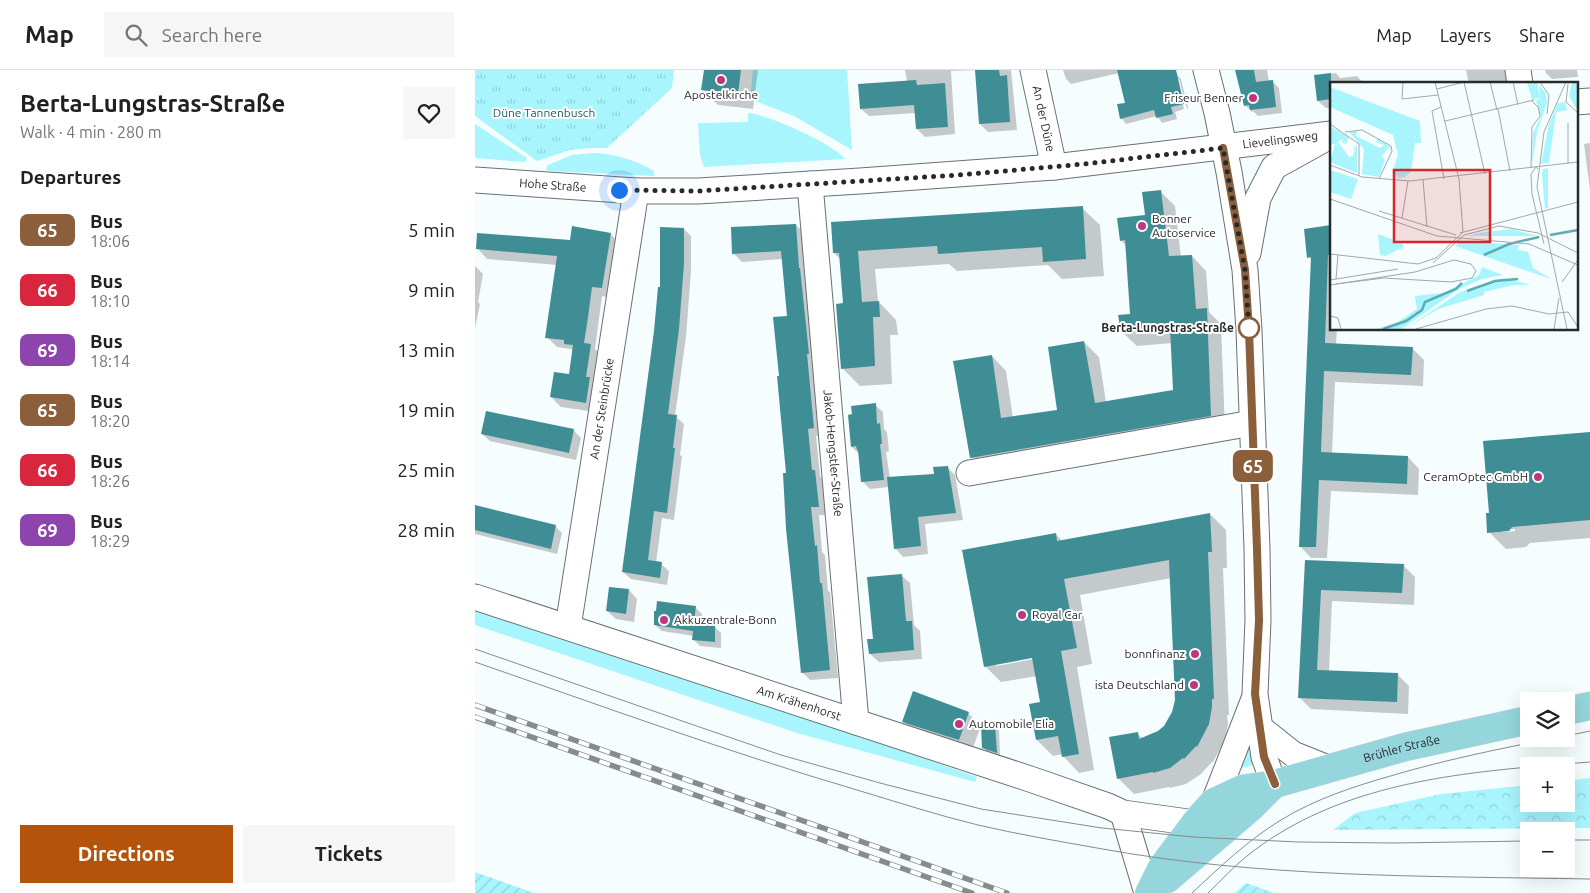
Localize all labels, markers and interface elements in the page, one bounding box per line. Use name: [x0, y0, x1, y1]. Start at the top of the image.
search box: [104, 12, 454, 57]
text: Map: [25, 21, 74, 48]
icon: search: [122, 21, 150, 49]
text: Search here: [162, 24, 262, 46]
text: Map: [1376, 25, 1412, 45]
text: Layers: [1440, 25, 1491, 45]
text: Share: [1519, 25, 1565, 45]
marker: Apostelkirche: [715, 74, 727, 86]
inset map: [1330, 82, 1577, 330]
street label: An der Düne: [1031, 85, 1058, 153]
button: heart: [403, 87, 455, 139]
place label: Apostelkirche: [684, 88, 758, 101]
text: Berta-Lungstras-Straße: [20, 90, 285, 117]
place label: Friseur Benner: [1164, 91, 1243, 104]
marker: Friseur Benner: [1247, 92, 1259, 104]
park label: Düne Tannenbusch: [493, 106, 595, 119]
text: Walk · 4 min · 280 m: [20, 123, 162, 141]
street label: Lievelingsweg: [1242, 129, 1319, 151]
text: Departures: [20, 166, 121, 188]
street label: Hohe Straße: [519, 176, 587, 194]
your location: [607, 178, 632, 203]
text: Bus: [90, 210, 123, 232]
place label: Bonner Autoservice: [1152, 212, 1216, 239]
text: 5 min: [408, 219, 455, 241]
text: 65: [37, 220, 58, 240]
marker: Bonner Autoservice: [1136, 220, 1148, 232]
text: 18:06: [90, 232, 130, 250]
text: Bus: [90, 270, 123, 292]
text: 9 min: [408, 279, 455, 301]
text: 66: [37, 280, 58, 300]
text: 18:10: [90, 292, 130, 310]
marker: Berta-Lungstras-Straße: [1238, 317, 1260, 339]
place label: Berta-Lungstras-Straße: [1101, 321, 1234, 334]
text: Bus: [90, 330, 123, 352]
text: 13 min: [397, 339, 455, 361]
text: 69: [37, 340, 58, 360]
text: 18:14: [90, 352, 130, 370]
street label: An der Steinbrücke: [587, 357, 616, 460]
street label: Jakob-Hengstler-Straße: [822, 389, 845, 517]
text: Bus: [90, 390, 123, 412]
text: 19 min: [397, 399, 455, 421]
text: 65: [37, 400, 58, 420]
text: 18:20: [90, 412, 130, 430]
text: Bus: [90, 450, 123, 472]
line badge: 65: [1231, 450, 1275, 482]
text: 65: [1243, 456, 1263, 476]
text: 25 min: [397, 459, 455, 481]
text: 66: [37, 460, 58, 480]
place label: CeramOptec GmbH: [1423, 470, 1528, 483]
marker: CeramOptec GmbH: [1532, 471, 1544, 483]
text: 18:26: [90, 472, 130, 490]
text: Bus: [90, 510, 123, 532]
text: 28 min: [397, 519, 455, 541]
text: 69: [37, 520, 58, 540]
text: 18:29: [90, 532, 130, 550]
place label: Royal Car: [1032, 608, 1083, 621]
marker: Royal Car: [1016, 609, 1028, 621]
place label: Akkuzentrale-Bonn: [674, 613, 777, 626]
marker: Akkuzentrale-Bonn: [658, 614, 670, 626]
place label: bonnfinanz: [1124, 647, 1185, 660]
marker: bonnfinanz: [1189, 648, 1201, 660]
place label: ista Deutschland: [1095, 678, 1184, 691]
marker: ista Deutschland: [1188, 679, 1200, 691]
street label: Am Krähenhorst: [755, 683, 843, 723]
map controls: [1520, 692, 1575, 877]
button: layers: [1520, 692, 1575, 747]
place label: Automobile Elia: [969, 717, 1054, 730]
marker: Automobile Elia: [953, 718, 965, 730]
street label: Brühler Straße: [1362, 733, 1441, 764]
button: +: [1520, 757, 1575, 812]
button: −: [1520, 822, 1575, 877]
button: Directions: [20, 825, 233, 883]
button: Tickets: [243, 825, 455, 883]

